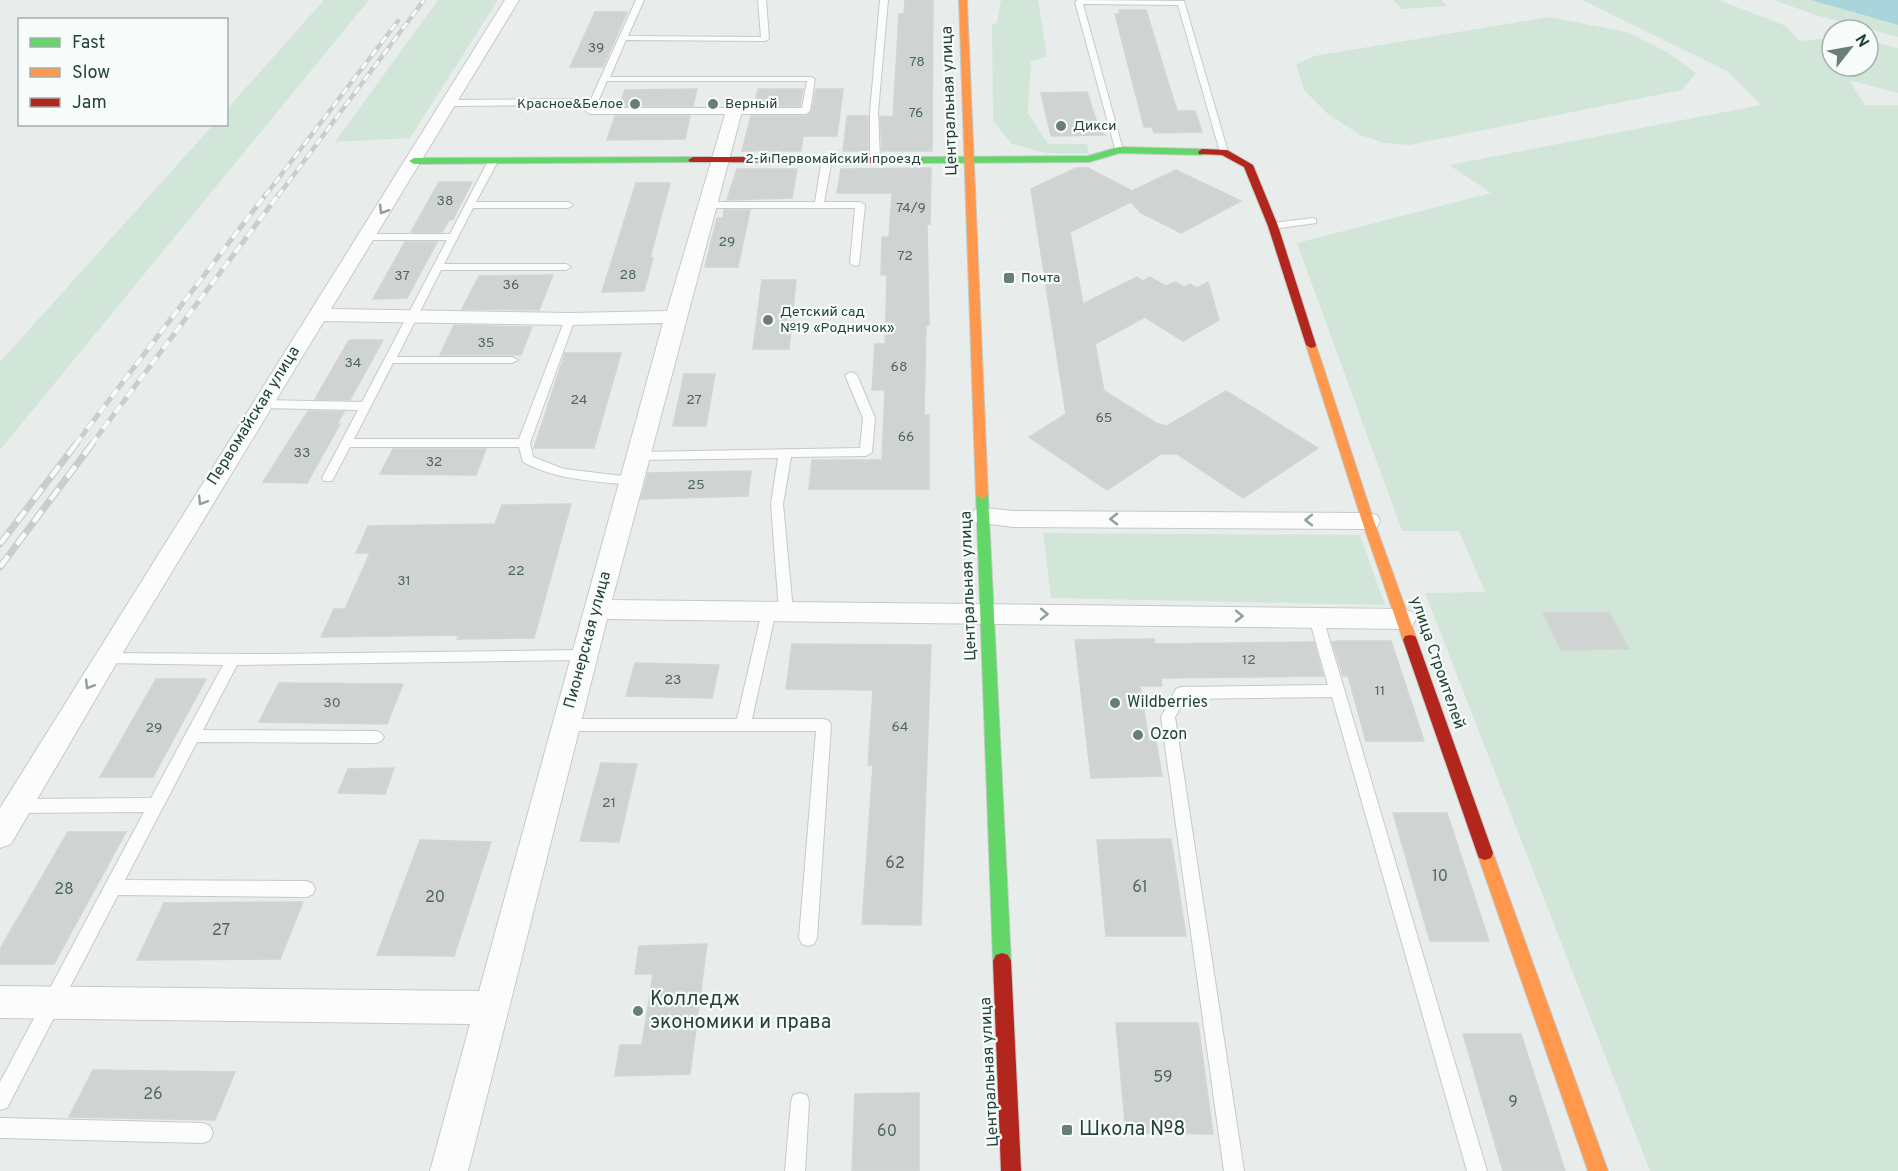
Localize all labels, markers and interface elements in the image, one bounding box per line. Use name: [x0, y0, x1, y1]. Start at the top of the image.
legend: [18, 18, 228, 126]
north arrow: [1820, 18, 1880, 78]
street label: Центральная улица: [937, 26, 963, 176]
text: N: [1850, 31, 1873, 51]
text: Fast: [72, 32, 105, 55]
house number: 39: [588, 40, 604, 57]
house number: 78: [909, 54, 925, 71]
text: Slow: [72, 62, 110, 85]
text: Jam: [72, 92, 107, 115]
place label: Красное&Белое: [517, 96, 623, 113]
place label: Верный: [725, 96, 778, 113]
marker: Красное&Белое: [628, 97, 642, 111]
marker: Верный: [706, 97, 720, 111]
house number: 76: [909, 105, 923, 122]
place label: Дикси: [1073, 118, 1117, 135]
marker: Дикси: [1054, 119, 1068, 133]
street label: 2-й Первомайский проезд: [745, 151, 921, 168]
house number: 38: [437, 193, 453, 210]
house number: 74/9: [896, 200, 926, 217]
one-way arrow: [378, 204, 390, 214]
house number: 29: [719, 234, 735, 251]
house number: 72: [897, 248, 913, 265]
house number: 28: [619, 267, 637, 284]
house number: 37: [394, 268, 410, 285]
place label: Почта: [1021, 270, 1060, 287]
marker: Почта: [1002, 271, 1016, 285]
house number: 36: [503, 277, 519, 294]
place label: Детский сад №19 «Родничок»: [780, 304, 894, 337]
marker: Детский сад №19 «Родничок»: [761, 313, 775, 327]
house number: 35: [477, 335, 495, 352]
street label: Первомайская улица: [203, 343, 305, 489]
house number: 34: [344, 355, 362, 372]
house number: 68: [891, 359, 907, 376]
house number: 24: [570, 392, 588, 409]
house number: 27: [686, 392, 702, 409]
house number: 65: [1095, 410, 1113, 427]
house number: 66: [898, 429, 914, 446]
house number: 33: [294, 445, 310, 462]
house number: 32: [426, 454, 442, 471]
house number: 25: [687, 477, 705, 494]
one-way arrow: [198, 495, 210, 505]
street label: Центральная улица: [956, 511, 982, 661]
one-way arrow: [1110, 513, 1119, 525]
one-way arrow: [1305, 514, 1314, 526]
house number: 22: [507, 563, 525, 580]
street label: Пионерская улица: [560, 569, 616, 711]
house number: 31: [397, 573, 411, 590]
street label: улица Строителей: [1405, 594, 1469, 732]
one-way arrow: [1040, 607, 1049, 620]
one-way arrow: [1235, 610, 1244, 623]
house number: 12: [1242, 652, 1256, 669]
house number: 23: [665, 672, 682, 689]
one-way arrow: [85, 679, 97, 689]
house number: 11: [1375, 683, 1385, 700]
place label: Wildberries: [1127, 693, 1208, 713]
house number: 30: [323, 695, 341, 712]
marker: Wildberries: [1108, 696, 1122, 710]
house number: 64: [891, 719, 909, 736]
house number: 29: [146, 720, 162, 737]
place label: Ozon: [1150, 725, 1187, 745]
marker: Ozon: [1131, 728, 1145, 742]
house number: 21: [602, 795, 616, 812]
house number: 62: [885, 854, 905, 874]
house number: 10: [1432, 867, 1448, 887]
house number: 61: [1132, 878, 1148, 898]
house number: 28: [54, 880, 74, 900]
house number: 20: [425, 888, 445, 908]
house number: 27: [212, 921, 230, 941]
place label: Колледж экономики и права: [650, 987, 831, 1036]
street label: Центральная улица: [976, 997, 1004, 1147]
marker: Колледж экономики и права: [631, 1004, 645, 1018]
house number: 59: [1153, 1068, 1173, 1088]
house number: 26: [143, 1085, 163, 1105]
house number: 9: [1508, 1093, 1518, 1113]
place label: Школа №8: [1079, 1117, 1186, 1143]
house number: 60: [877, 1122, 897, 1142]
marker: Школа №8: [1060, 1123, 1074, 1137]

